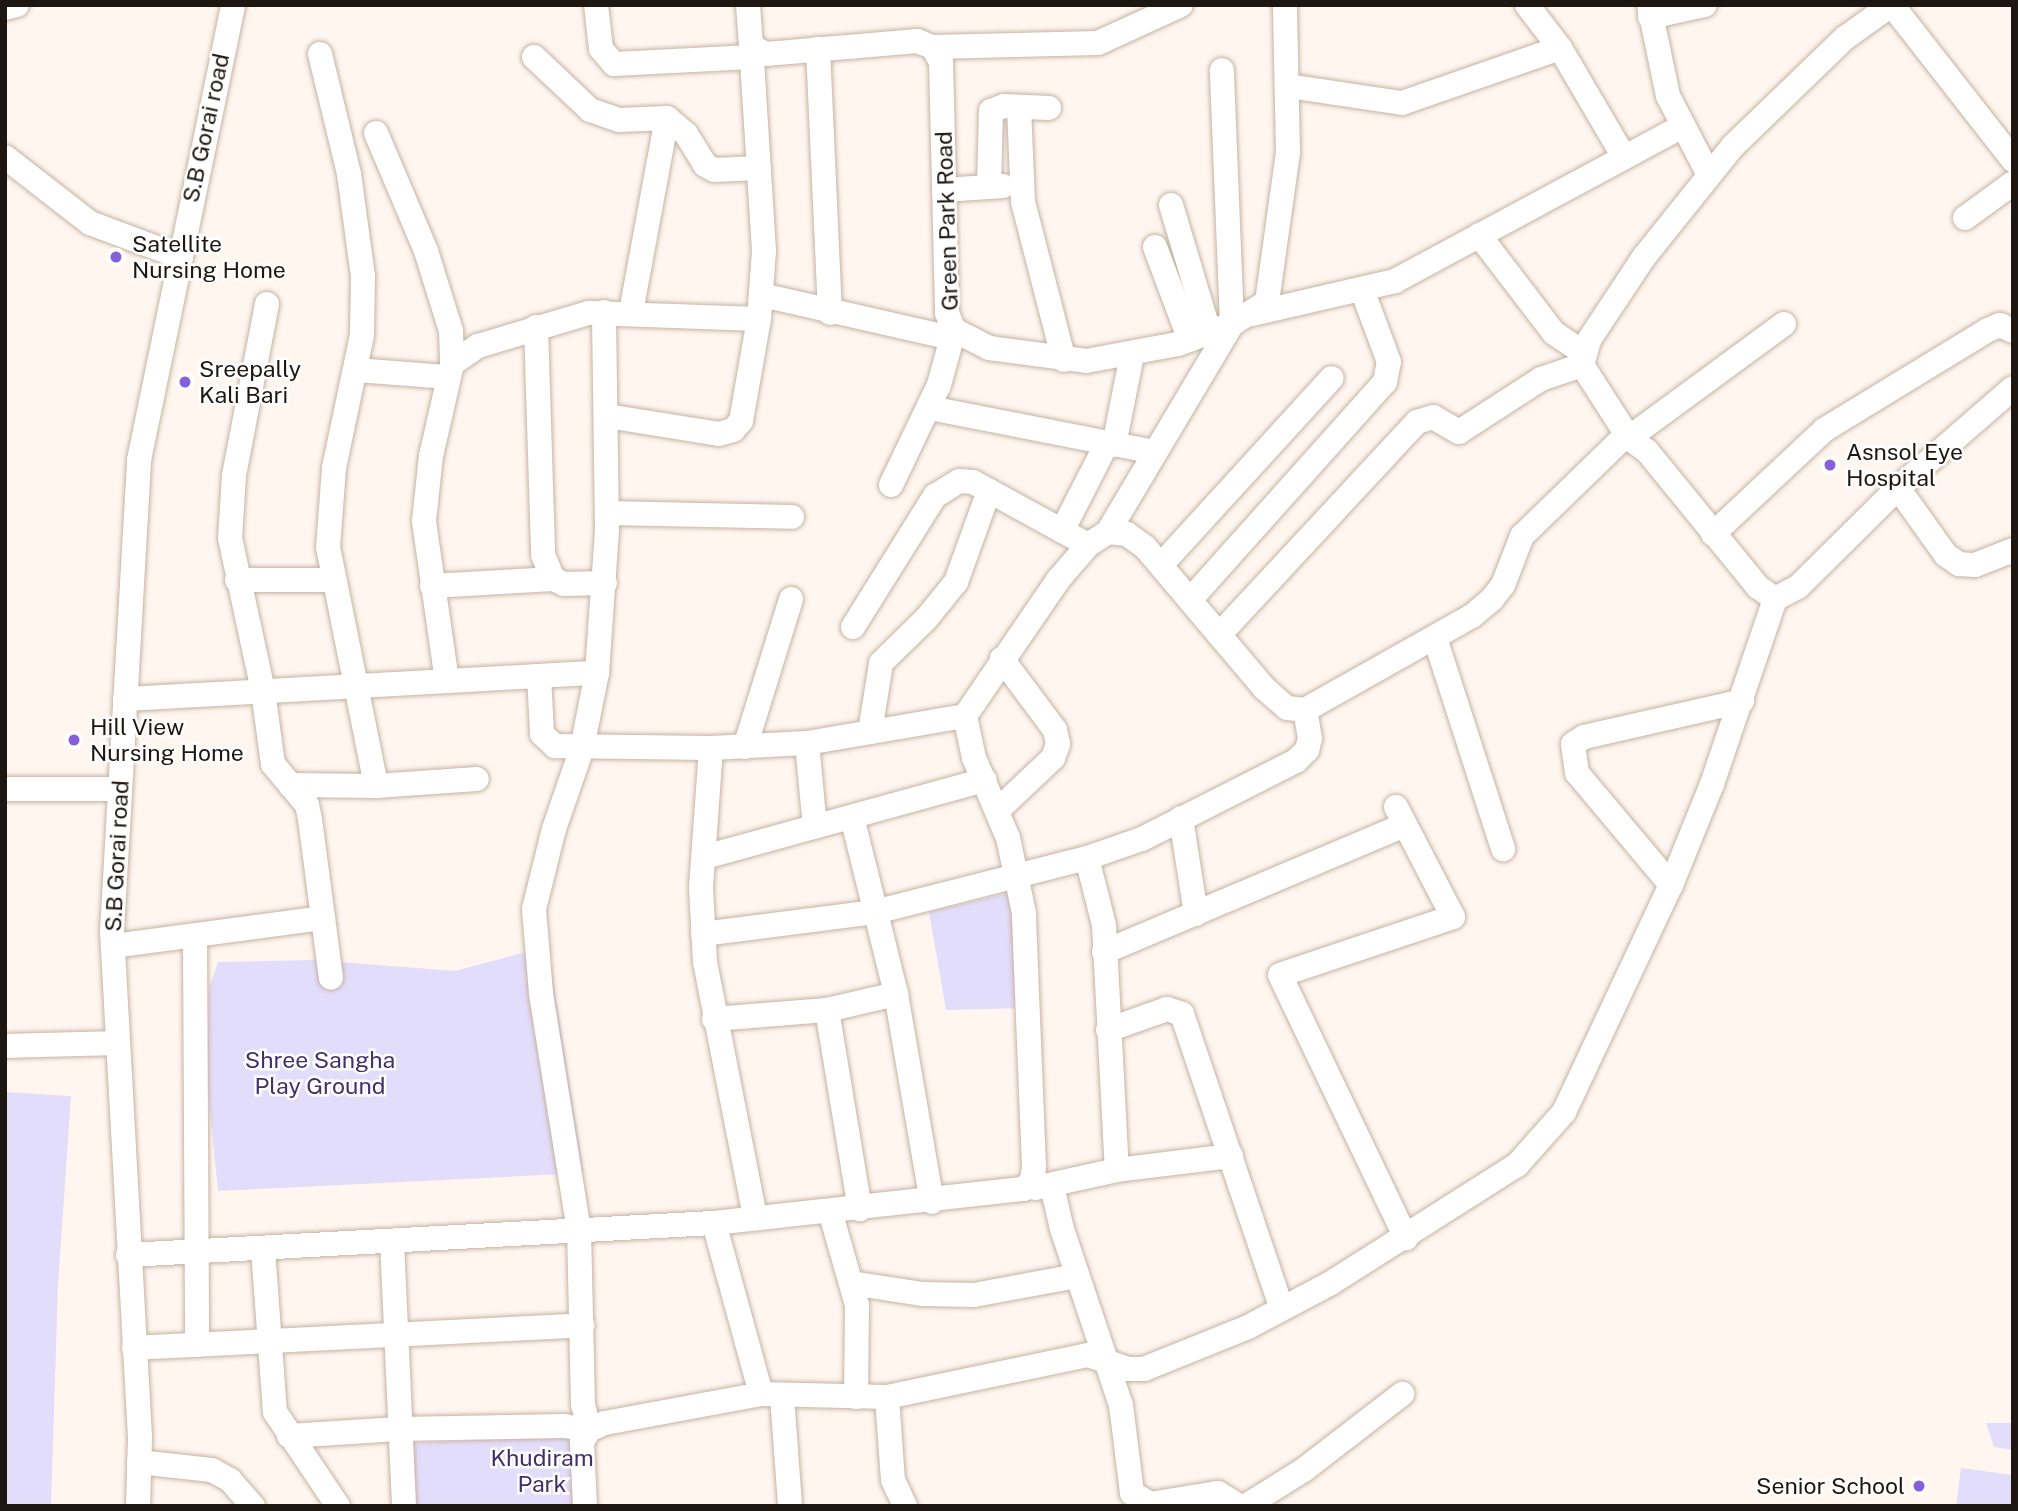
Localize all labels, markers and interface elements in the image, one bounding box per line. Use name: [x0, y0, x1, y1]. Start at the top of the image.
street label: S.B Gorai road: [177, 51, 235, 205]
street label: Green Park Road: [930, 131, 964, 311]
place label: Satellite Nursing Home: [132, 230, 286, 284]
marker: Satellite Nursing Home: [106, 247, 126, 267]
place label: Sreepally Kali Bari: [199, 355, 301, 409]
marker: Sreepally Kali Bari: [177, 374, 193, 390]
place label: Asnsol Eye Hospital: [1846, 438, 1963, 492]
marker: Asnsol Eye Hospital: [1820, 455, 1840, 475]
place label: Hill View Nursing Home: [90, 713, 244, 767]
marker: Hill View Nursing Home: [64, 730, 84, 750]
street label: S.B Gorai road: [99, 779, 135, 933]
park label: Shree Sangha Play Ground: [245, 1046, 395, 1100]
park label: Khudiram Park: [490, 1444, 594, 1498]
place label: Senior School: [1756, 1472, 1905, 1500]
marker: Senior School: [1911, 1478, 1927, 1494]

